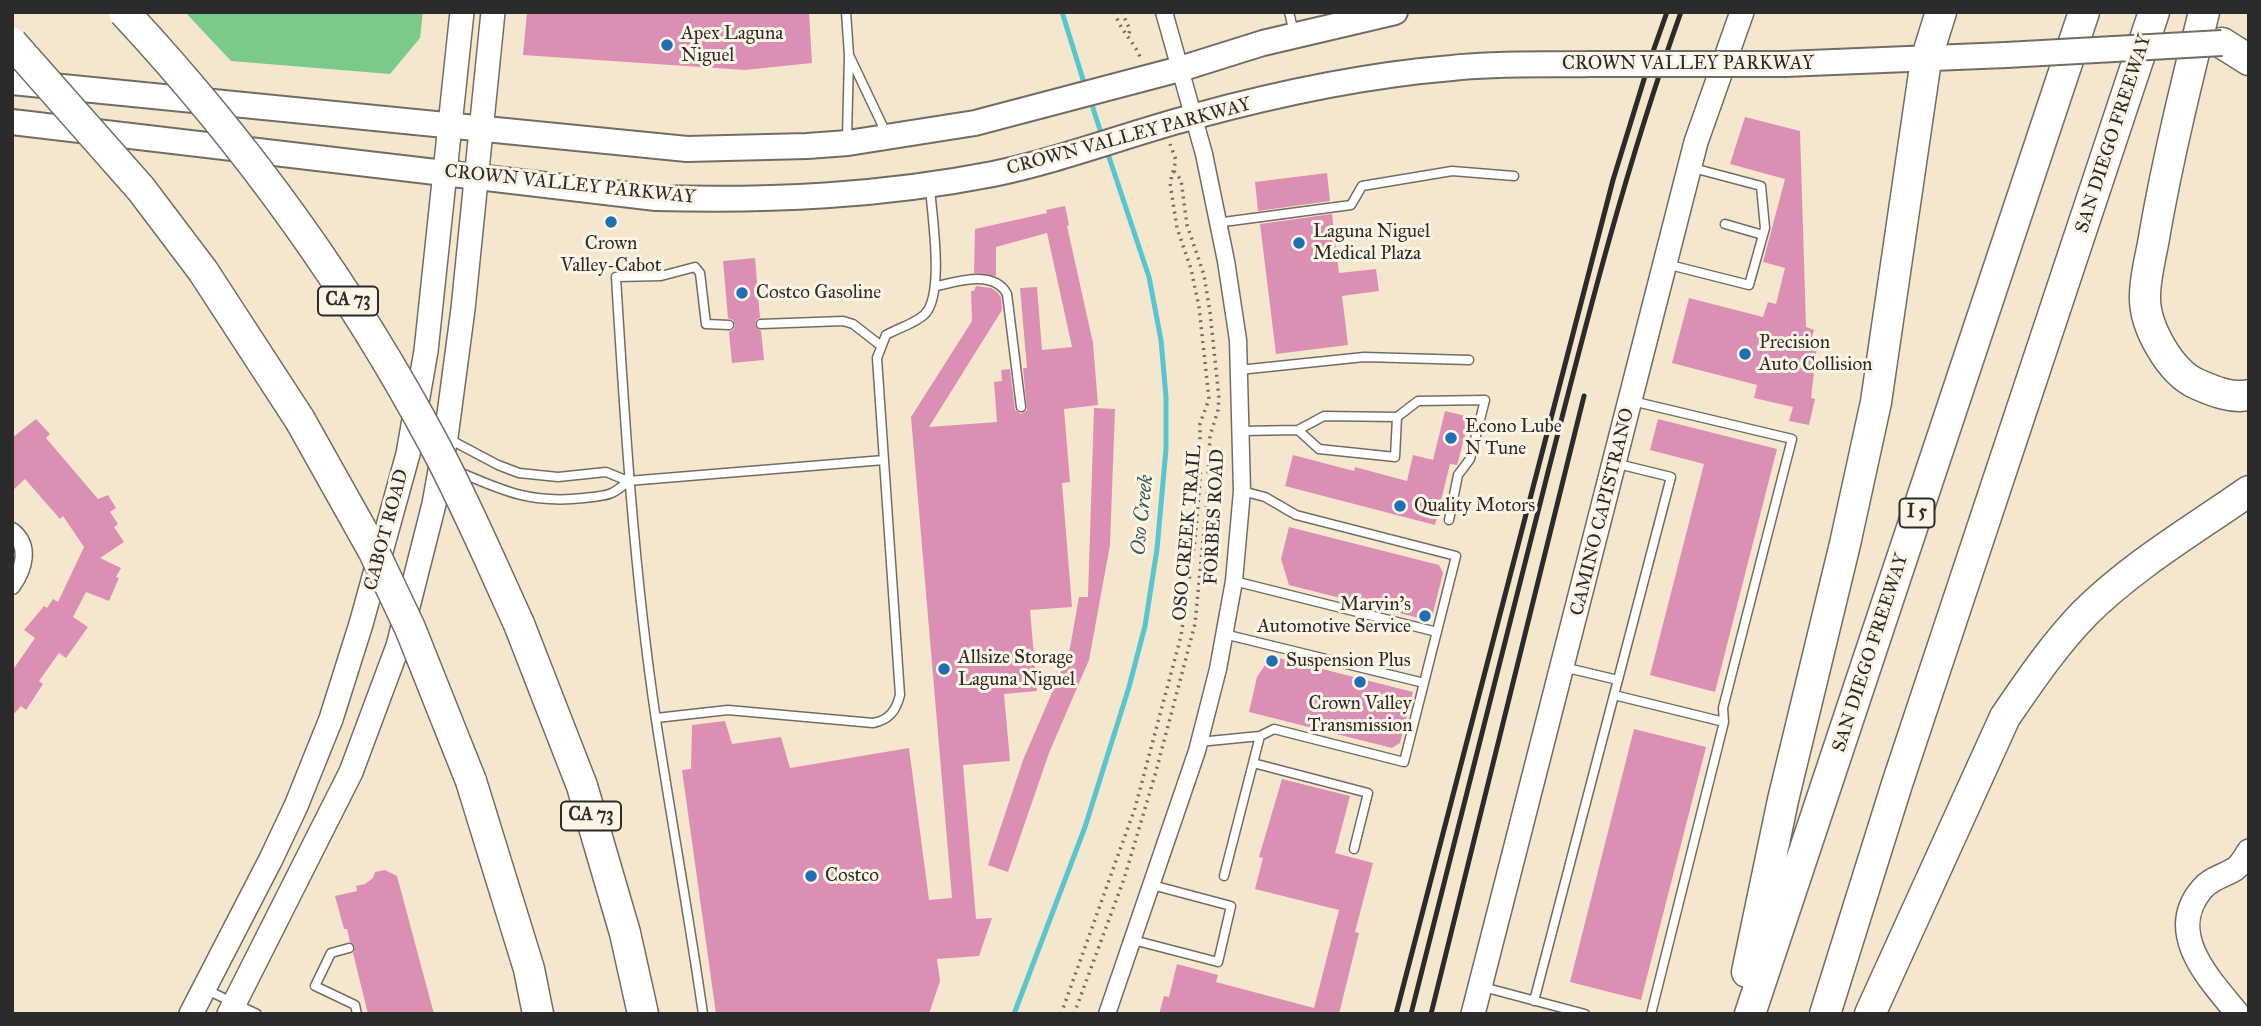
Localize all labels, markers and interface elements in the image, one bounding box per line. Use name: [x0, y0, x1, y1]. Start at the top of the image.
place label: Apex Laguna Niguel: [681, 23, 783, 67]
street label: SAN DIEGO FREEWAY: [2071, 32, 2157, 236]
marker: Apex Laguna Niguel: [659, 37, 675, 53]
street label: CROWN VALLEY PARKWAY: [1562, 53, 1814, 75]
street label: CROWN VALLEY PARKWAY: [1004, 93, 1254, 181]
street label: CROWN VALLEY PARKWAY: [443, 160, 697, 210]
marker: Crown Valley-Cabot: [603, 214, 619, 230]
place label: Laguna Niguel Medical Plaza: [1313, 221, 1430, 265]
place label: Crown Valley-Cabot: [560, 233, 662, 277]
marker: Laguna Niguel Medical Plaza: [1291, 235, 1307, 251]
place label: Costco Gasoline: [756, 282, 881, 304]
marker: Costco Gasoline: [734, 285, 750, 301]
road number: CA 73: [318, 286, 378, 316]
place label: Precision Auto Collision: [1759, 332, 1872, 376]
marker: Precision Auto Collision: [1737, 346, 1753, 362]
street label: CAMINO CAPISTRANO: [1566, 406, 1640, 618]
place label: Econo Lube N Tune: [1465, 416, 1562, 460]
marker: Econo Lube N Tune: [1443, 430, 1459, 446]
street label: OSO CREEK TRAIL: [1169, 444, 1207, 622]
street label: FORBES ROAD: [1200, 448, 1230, 586]
street label: CABOT ROAD: [360, 467, 414, 593]
water label: Oso Creek: [1126, 474, 1160, 556]
place label: Quality Motors: [1414, 495, 1535, 517]
marker: Quality Motors: [1392, 498, 1408, 514]
road number: I 5: [1899, 499, 1934, 528]
street label: SAN DIEGO FREEWAY: [1828, 551, 1914, 755]
place label: Marvin's Automotive Service: [1257, 594, 1411, 638]
marker: Marvin's Automotive Service: [1417, 608, 1433, 624]
place label: Allsize Storage Laguna Niguel: [958, 647, 1075, 691]
place label: Suspension Plus: [1286, 650, 1411, 672]
marker: Suspension Plus: [1264, 653, 1280, 669]
marker: Allsize Storage Laguna Niguel: [936, 661, 952, 677]
marker: Crown Valley Transmission: [1352, 674, 1368, 690]
place label: Crown Valley Transmission: [1307, 693, 1413, 737]
road number: CA 73: [561, 802, 621, 830]
place label: Costco: [825, 865, 879, 887]
marker: Costco: [803, 868, 819, 884]

